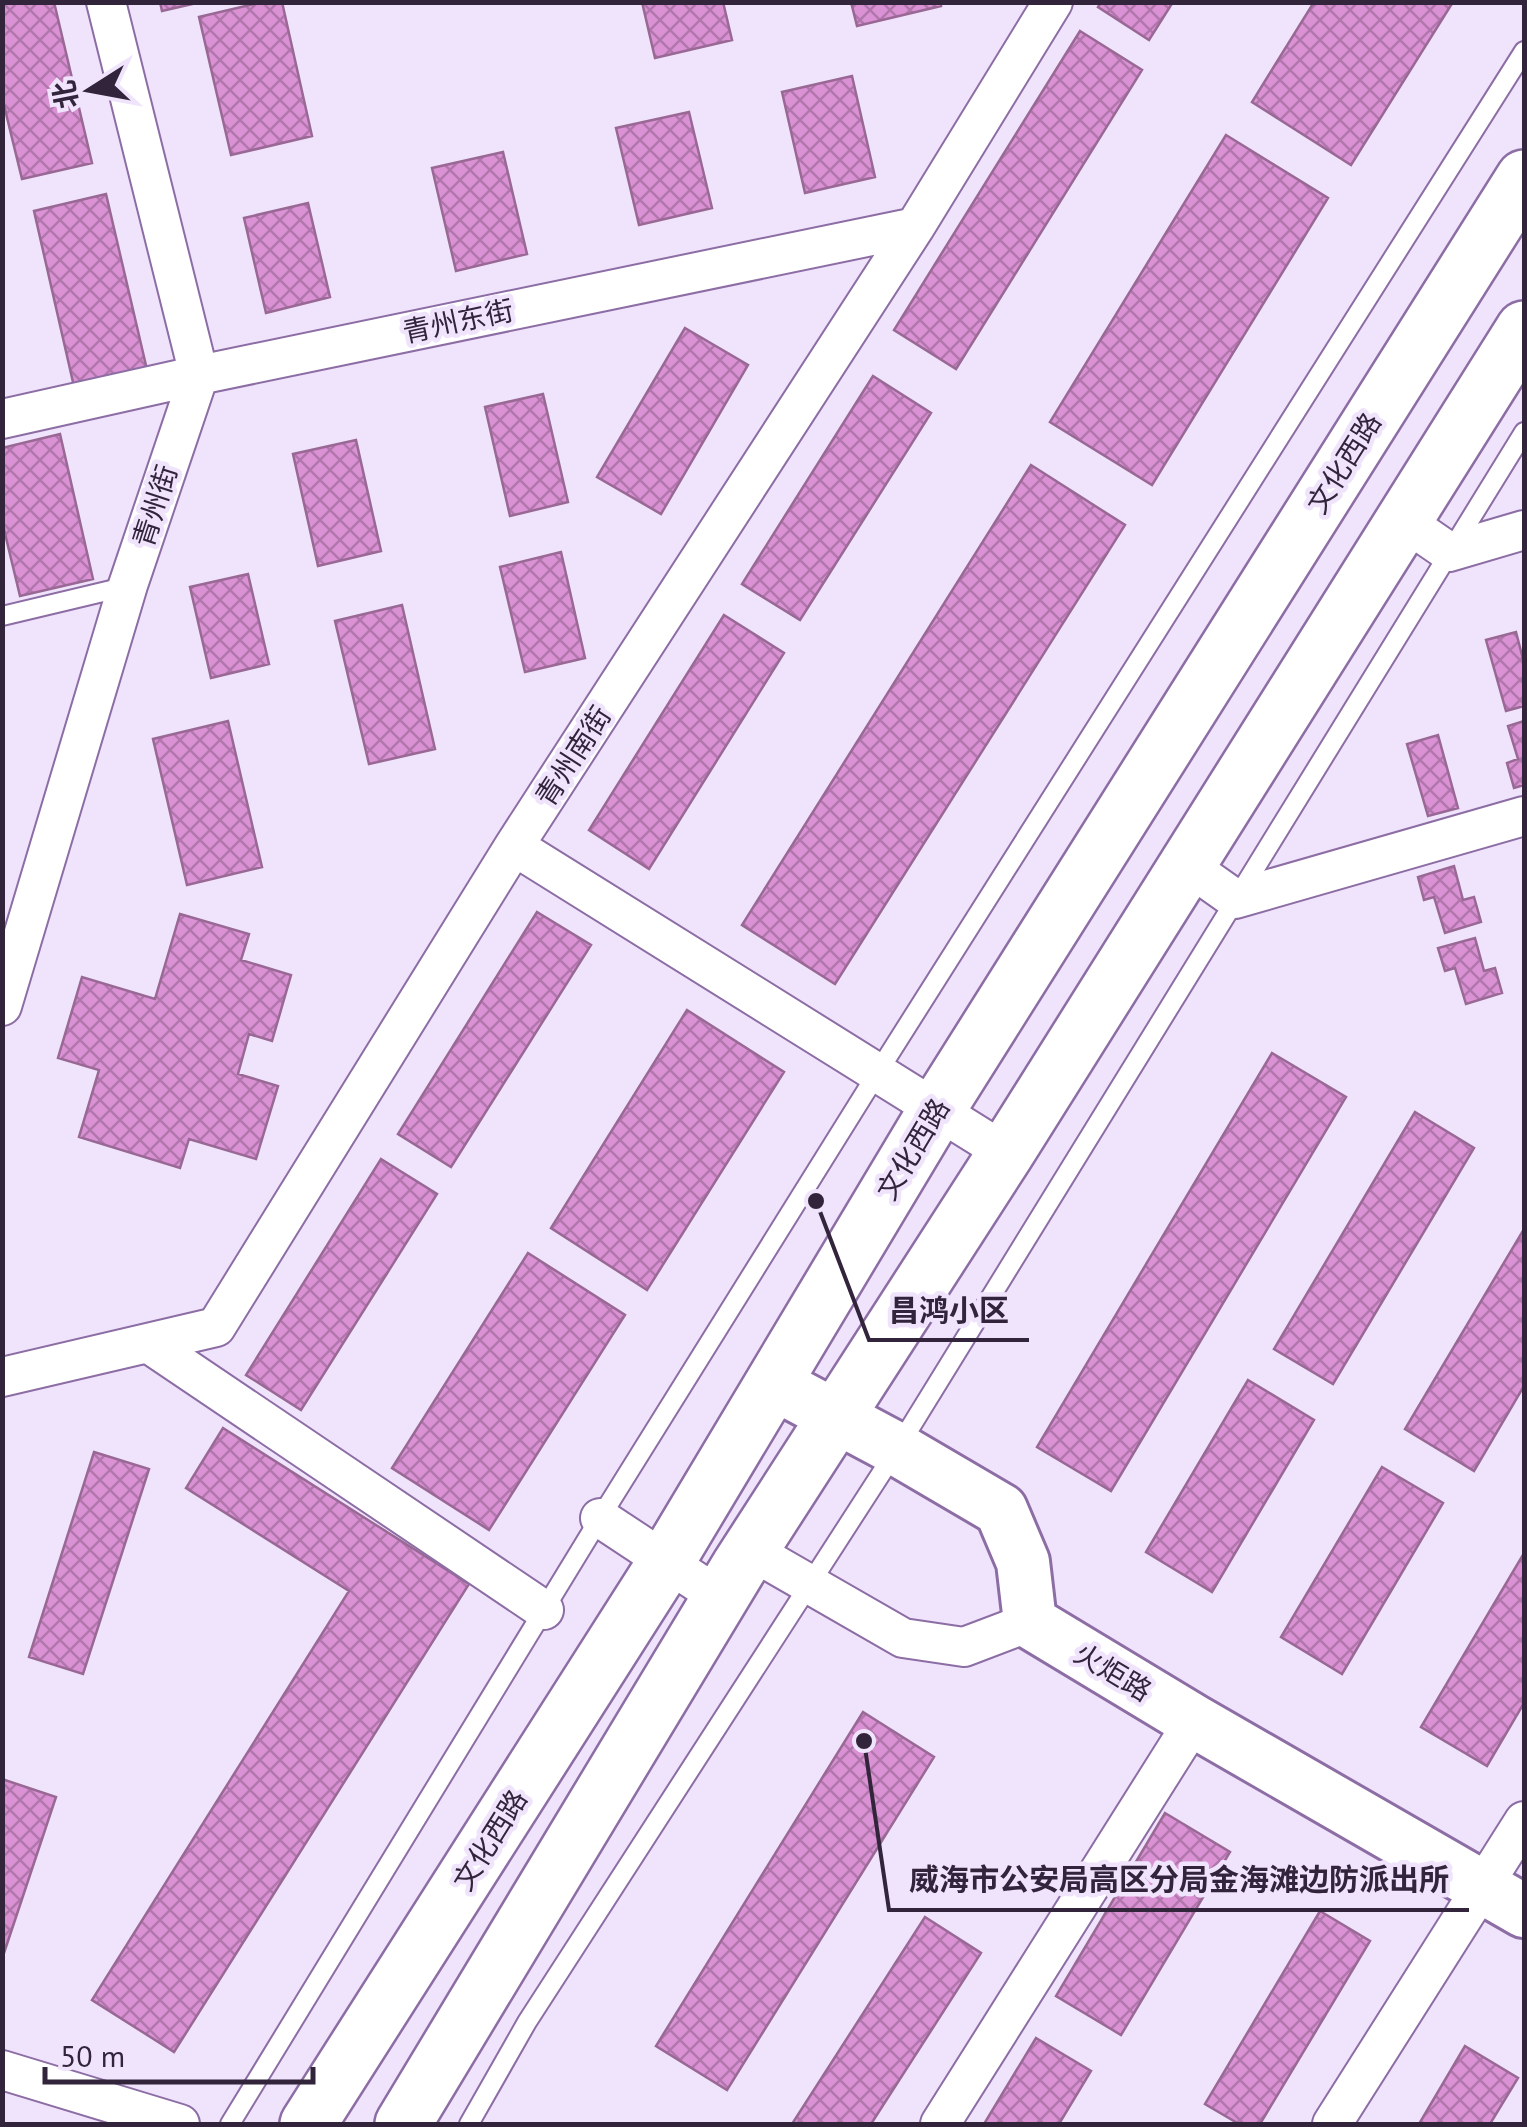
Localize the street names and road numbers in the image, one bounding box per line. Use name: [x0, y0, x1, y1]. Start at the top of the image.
street label: 青州东街: [399, 291, 517, 350]
street label: 文化西路: [1298, 405, 1389, 520]
street label: 青州街: [124, 460, 185, 552]
street label: 青州南街: [527, 699, 619, 813]
street label: 文化西路: [868, 1091, 957, 1206]
street label: 火炬路: [1068, 1634, 1159, 1709]
street label: 文化西路: [444, 1782, 535, 1897]

